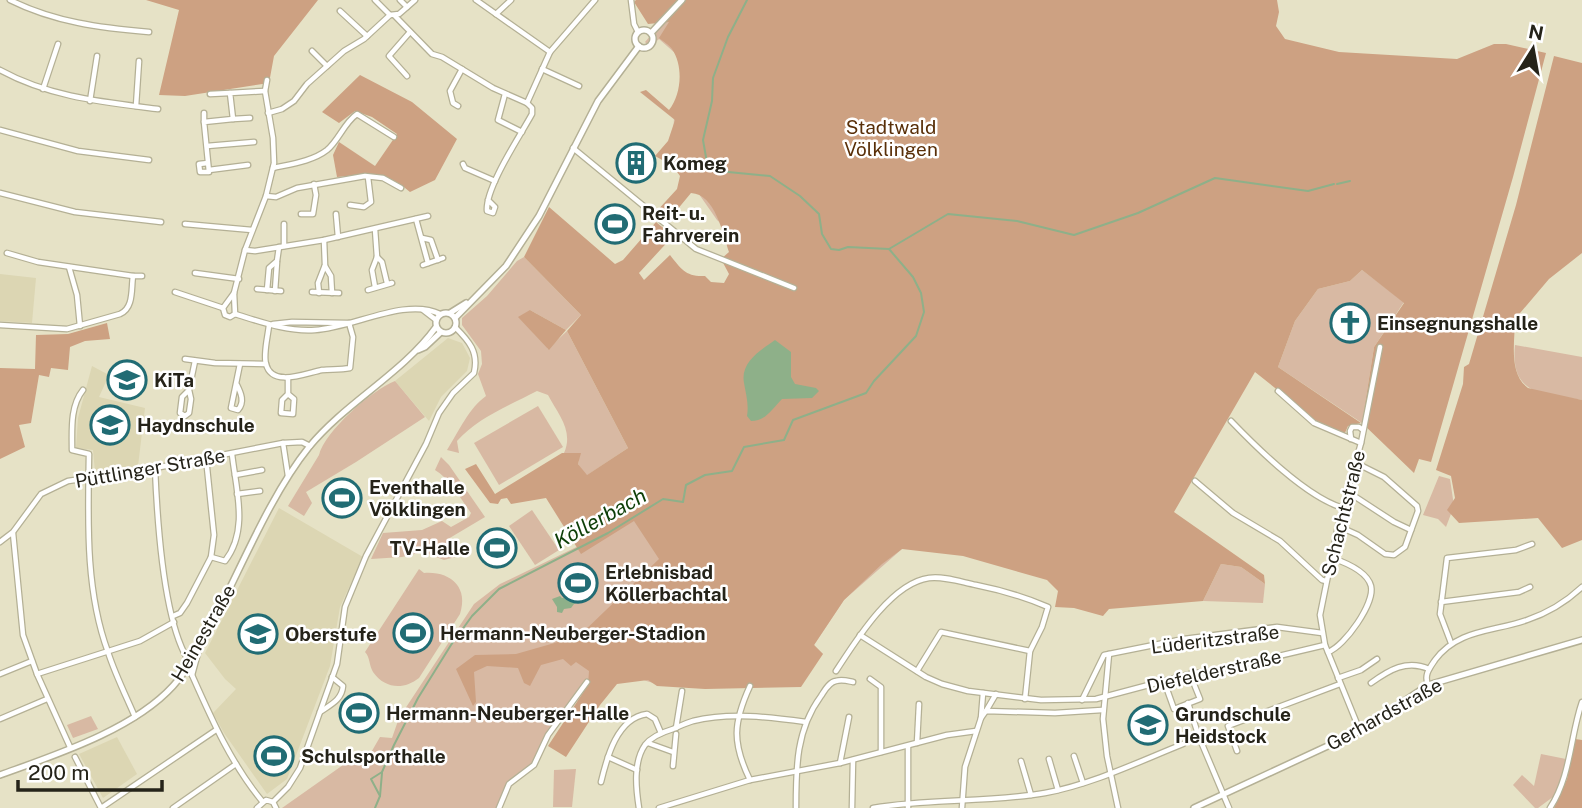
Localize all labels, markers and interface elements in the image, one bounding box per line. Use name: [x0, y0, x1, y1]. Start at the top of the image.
north arrow: [1498, 14, 1568, 84]
text: N: [1527, 20, 1546, 45]
park label: Stadtwald Völklingen: [844, 116, 938, 160]
building icon: Komeg: [615, 142, 657, 184]
place label: Komeg: [663, 152, 727, 174]
place label: Reit- u. Fahrverein: [642, 202, 739, 246]
sports icon: Reit- u. Fahrverein: [594, 203, 636, 245]
church icon: Einsegnungshalle: [1329, 302, 1371, 344]
place label: Einsegnungshalle: [1377, 312, 1538, 334]
school or university icon: KiTa: [106, 359, 148, 401]
place label: KiTa: [154, 369, 194, 391]
school or university icon: Haydnschule: [89, 404, 131, 446]
place label: Haydnschule: [137, 414, 255, 436]
street label: Püttlinger Straße: [73, 444, 227, 492]
street label: Schachtstraße: [1317, 448, 1369, 578]
place label: Eventhalle Völklingen: [369, 476, 466, 520]
sports icon: Eventhalle Völklingen: [321, 477, 363, 519]
water label: Köllerbach: [550, 482, 650, 554]
sports icon: TV-Halle: [476, 527, 518, 569]
place label: TV-Halle: [390, 537, 470, 559]
place label: Erlebnisbad Köllerbachtal: [605, 561, 728, 605]
sports icon: Erlebnisbad Köllerbachtal: [557, 562, 599, 604]
street label: Heinestraße: [166, 581, 240, 685]
sports icon: Hermann-Neuberger-Stadion: [392, 612, 434, 654]
school or university icon: Oberstufe: [237, 613, 279, 655]
street label: Lüderitzstraße: [1150, 620, 1280, 658]
place label: Hermann-Neuberger-Stadion: [440, 622, 705, 644]
place label: Oberstufe: [285, 623, 377, 645]
street label: Diefelderstraße: [1145, 645, 1283, 697]
street label: Gerhardstraße: [1322, 673, 1446, 755]
sports icon: Hermann-Neuberger-Halle: [338, 692, 380, 734]
place label: Hermann-Neuberger-Halle: [386, 702, 629, 724]
place label: Grundschule Heidstock: [1175, 703, 1291, 747]
school or university icon: Grundschule Heidstock: [1127, 704, 1169, 746]
sports icon: Schulsporthalle: [253, 735, 295, 777]
place label: Schulsporthalle: [301, 745, 446, 767]
scale bar: [18, 748, 161, 792]
text: 200 m: [28, 760, 89, 785]

